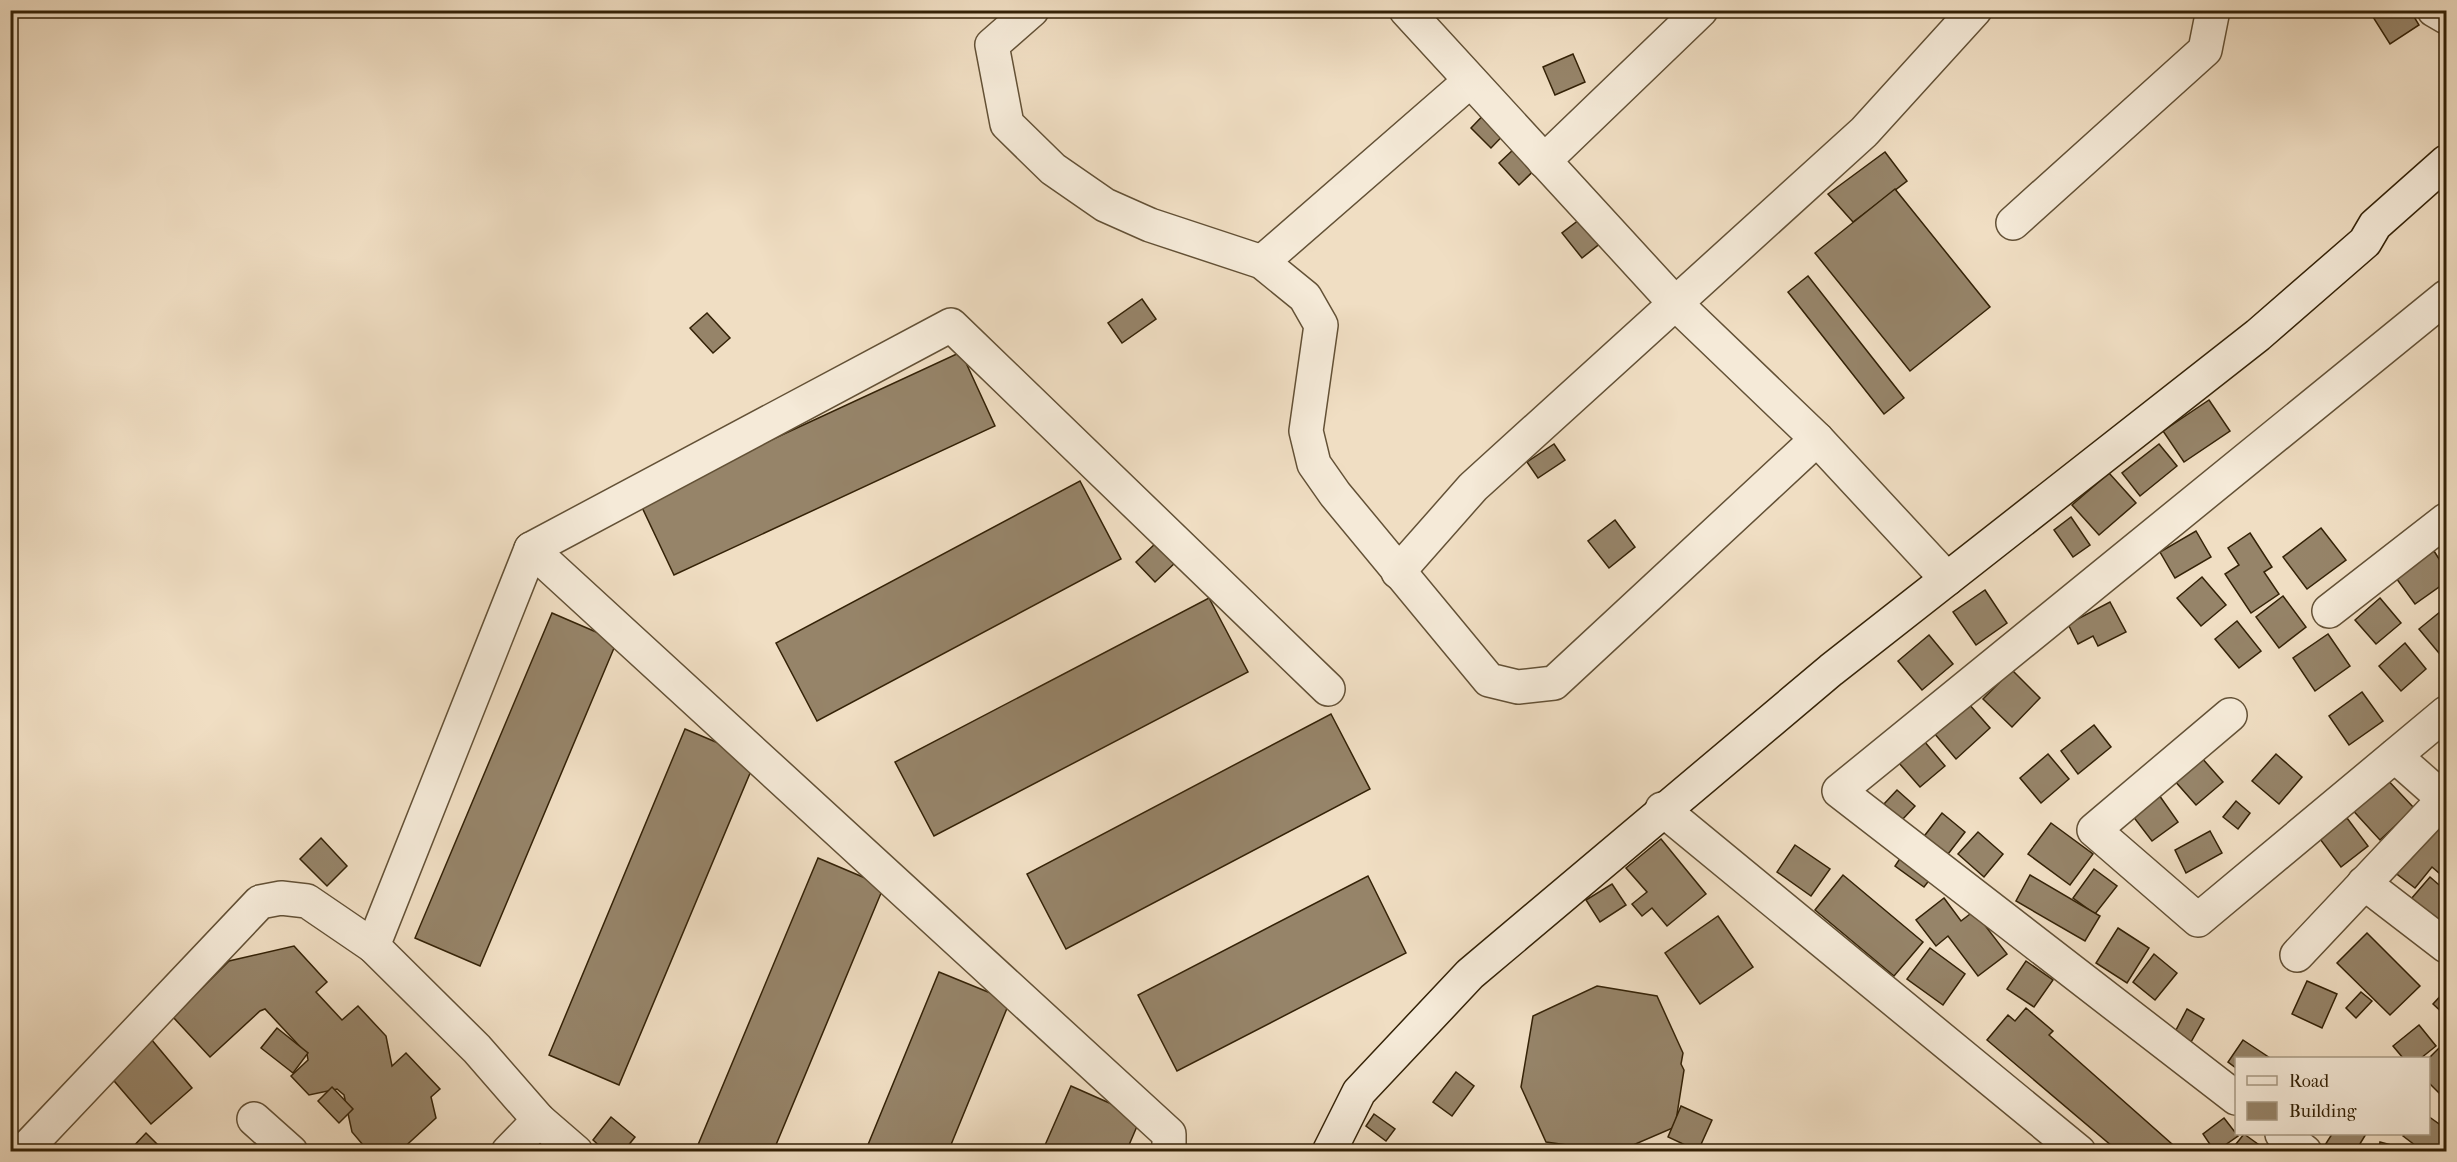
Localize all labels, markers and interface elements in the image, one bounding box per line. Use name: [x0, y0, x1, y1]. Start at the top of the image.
legend: [2235, 1057, 2430, 1135]
text: Road: [2289, 1071, 2329, 1092]
text: Building: [2289, 1101, 2357, 1122]

